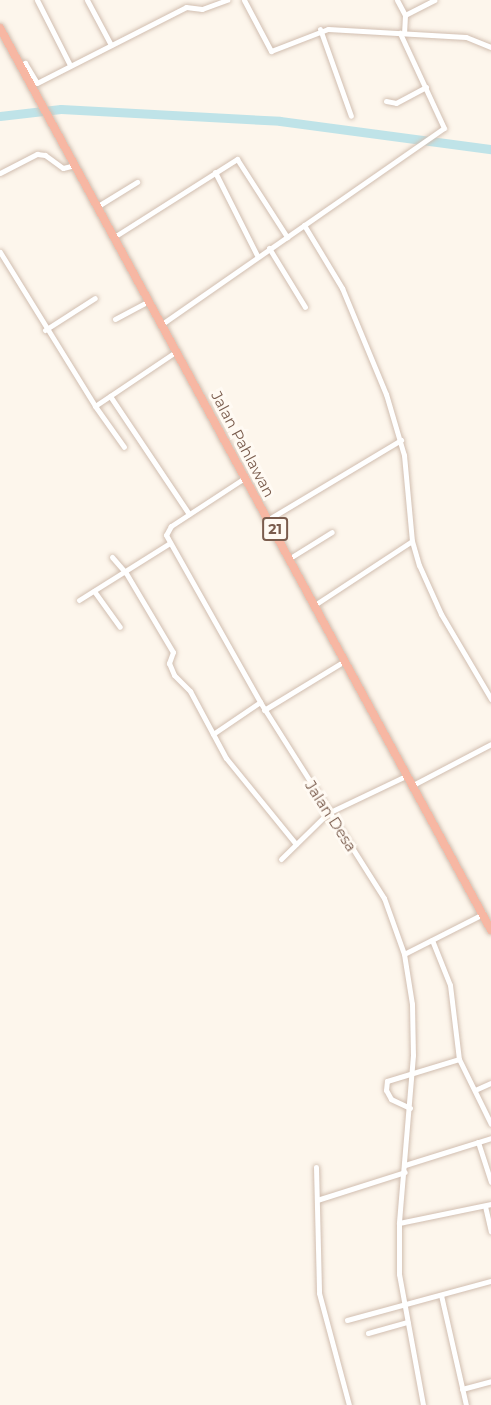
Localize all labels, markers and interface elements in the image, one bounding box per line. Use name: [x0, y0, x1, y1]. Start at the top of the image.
street label: Jalan Pahlawan: [207, 388, 279, 500]
road number: 21: [262, 518, 288, 540]
street label: Jalan Desa: [301, 777, 361, 855]

